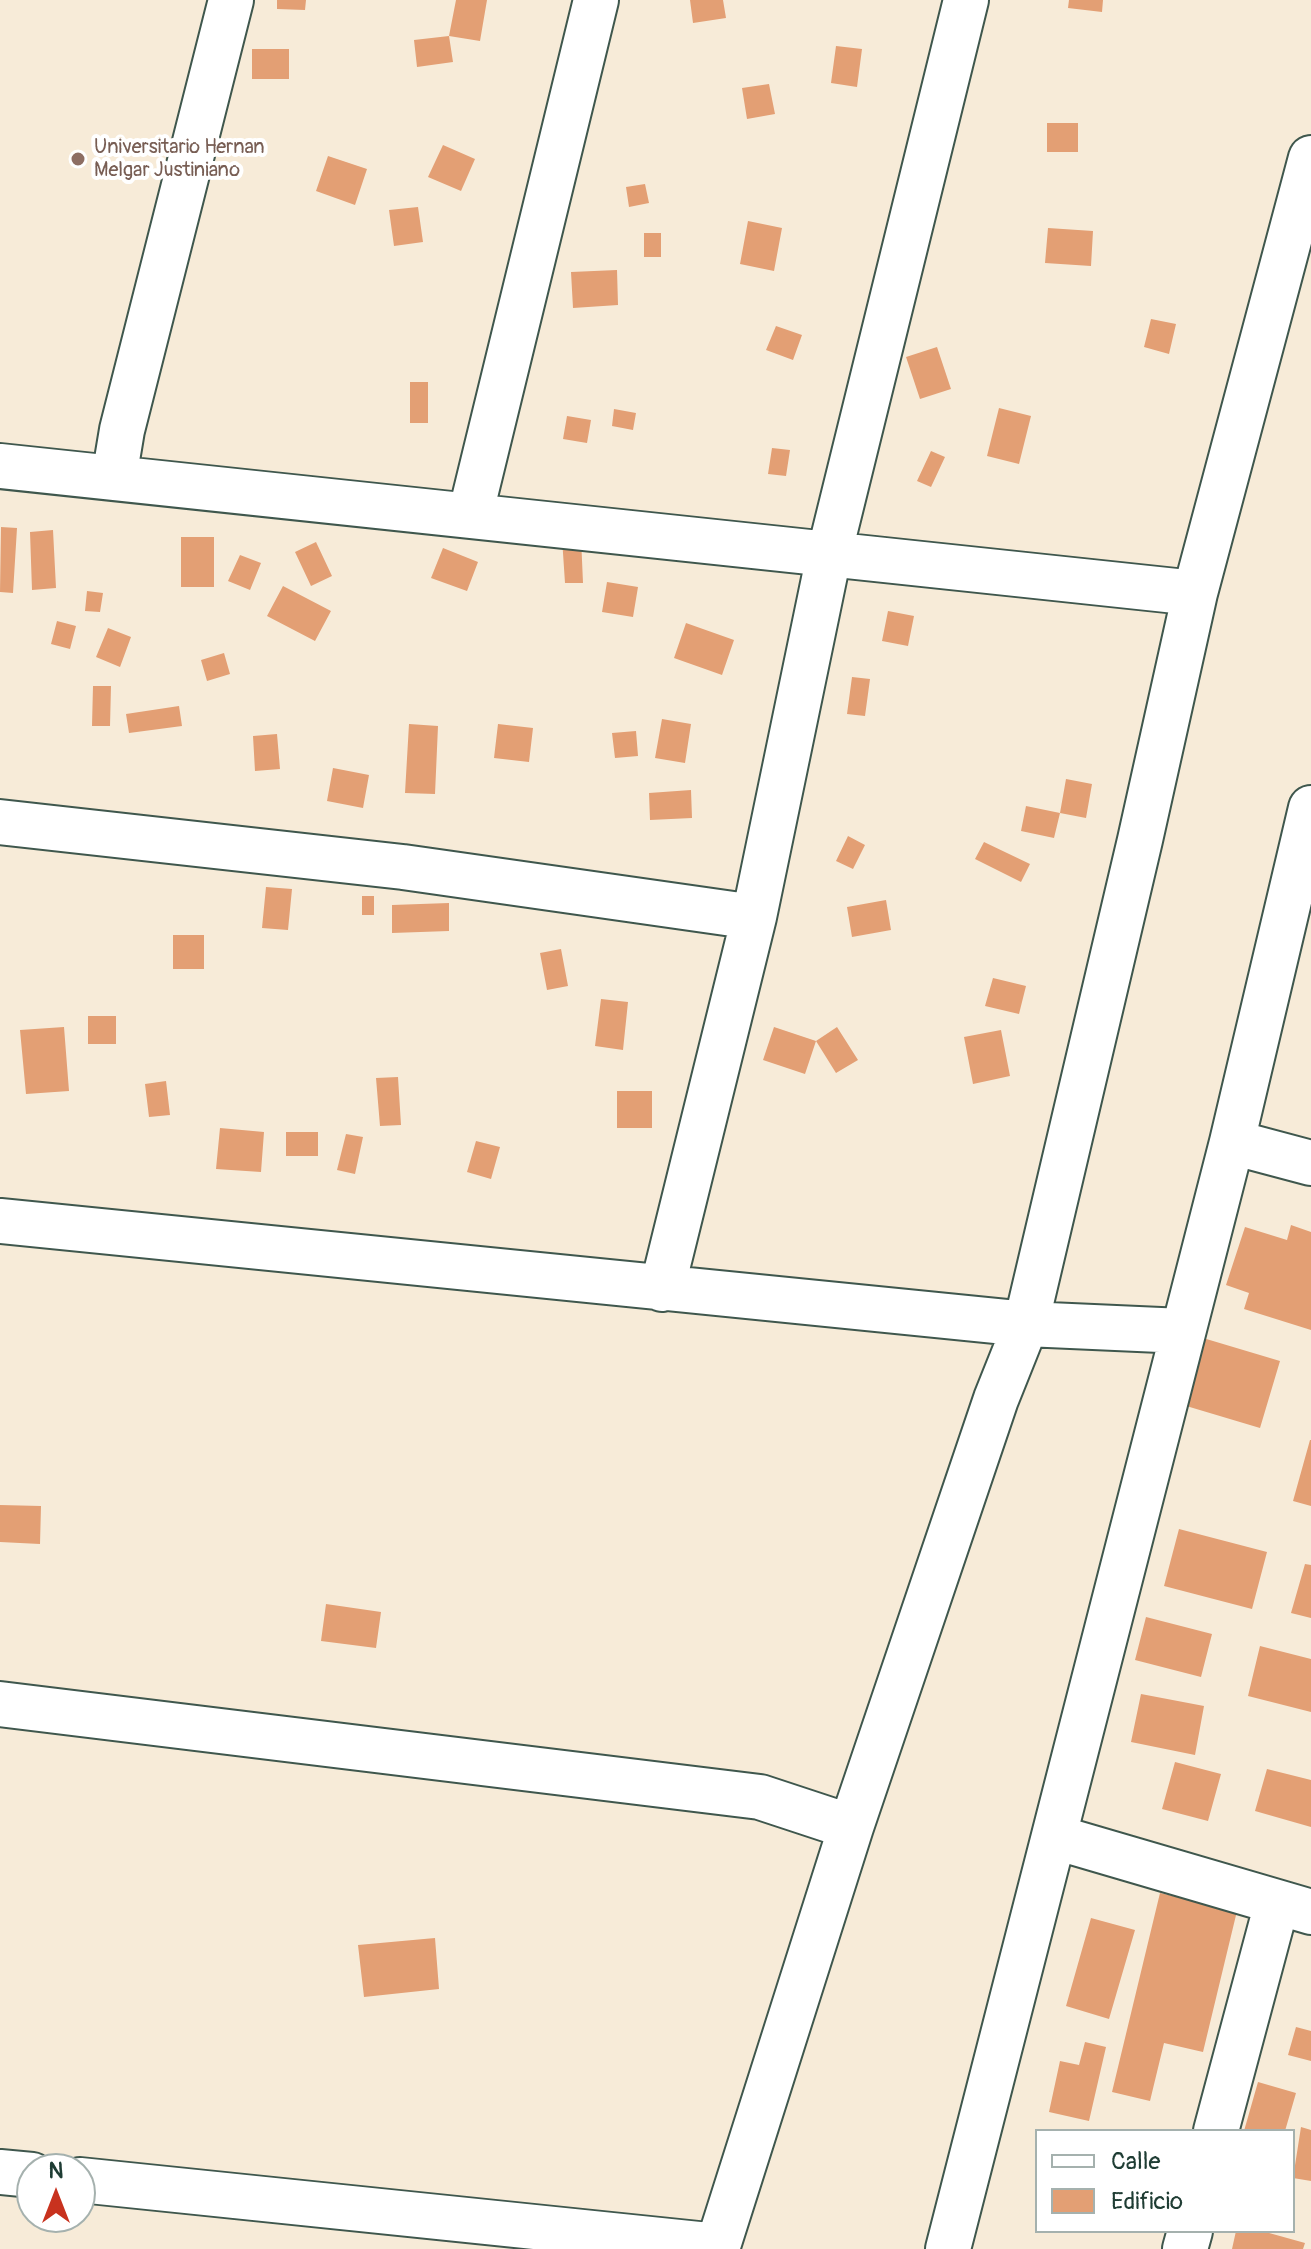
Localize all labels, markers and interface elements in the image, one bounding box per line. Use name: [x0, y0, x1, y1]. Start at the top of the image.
place label: Universitario Hernan Melgar Justiniano: [94, 136, 265, 183]
marker: Universitario Hernan Melgar Justiniano: [69, 150, 87, 168]
legend: [1035, 2129, 1295, 2233]
text: Calle: [1111, 2147, 1160, 2176]
north arrow: [16, 2153, 96, 2233]
text: N: [49, 2157, 63, 2185]
text: Edificio: [1111, 2187, 1183, 2216]

